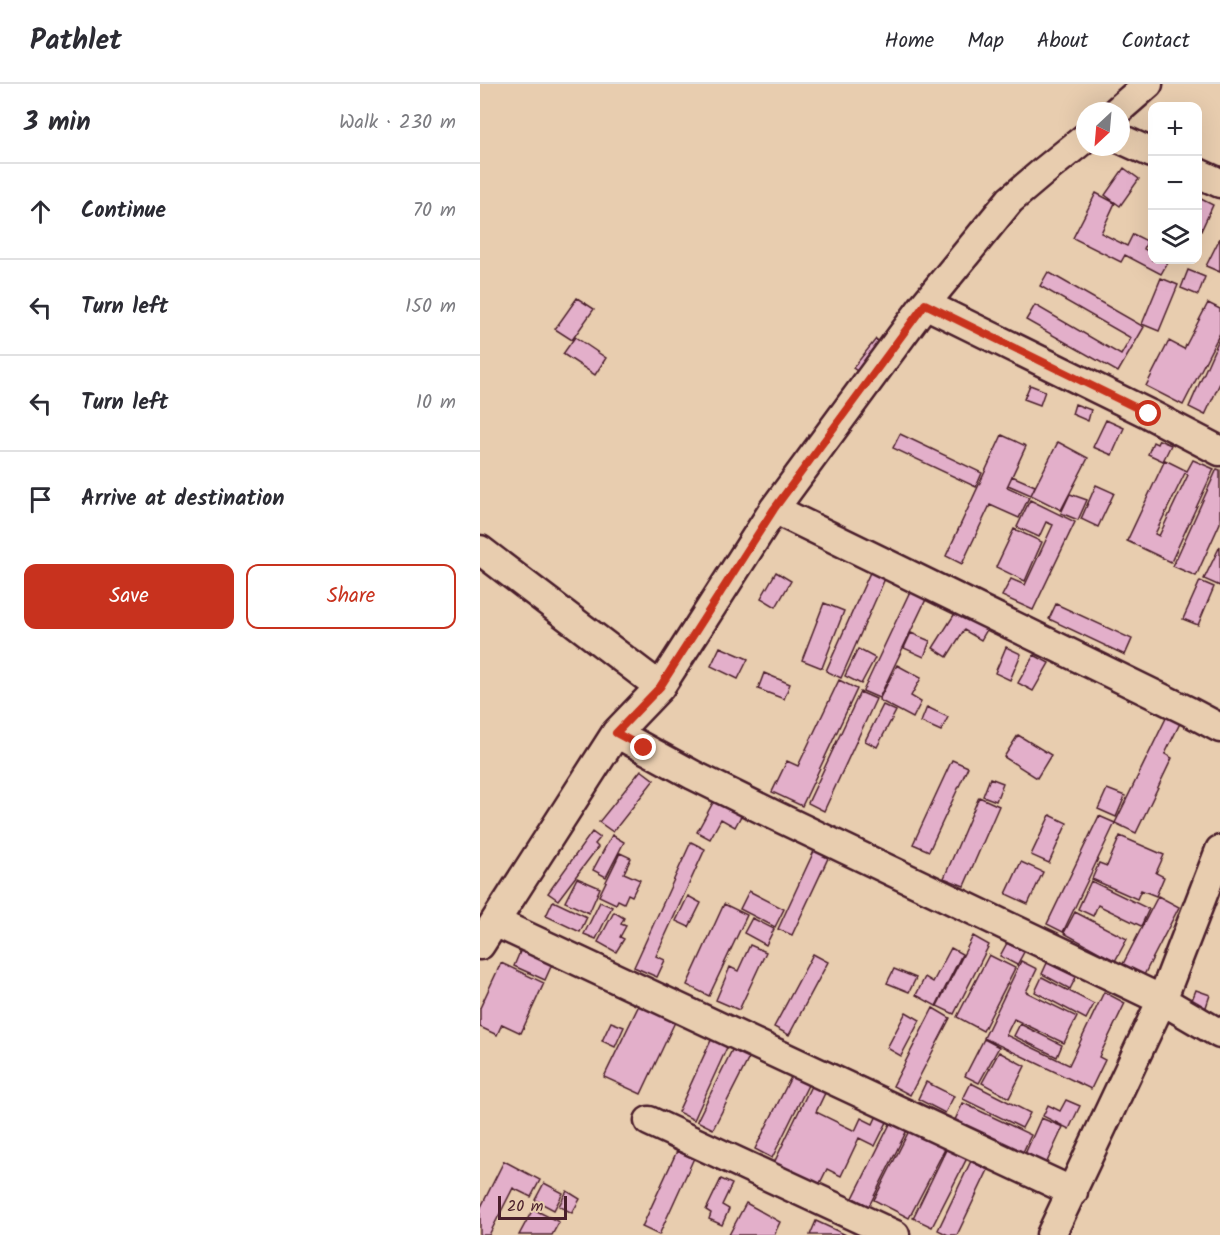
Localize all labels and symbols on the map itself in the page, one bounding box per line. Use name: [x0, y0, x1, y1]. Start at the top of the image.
north arrow: [1076, 102, 1130, 156]
route start: [1135, 400, 1161, 426]
route end: [630, 734, 656, 760]
scale bar: [498, 1193, 567, 1220]

